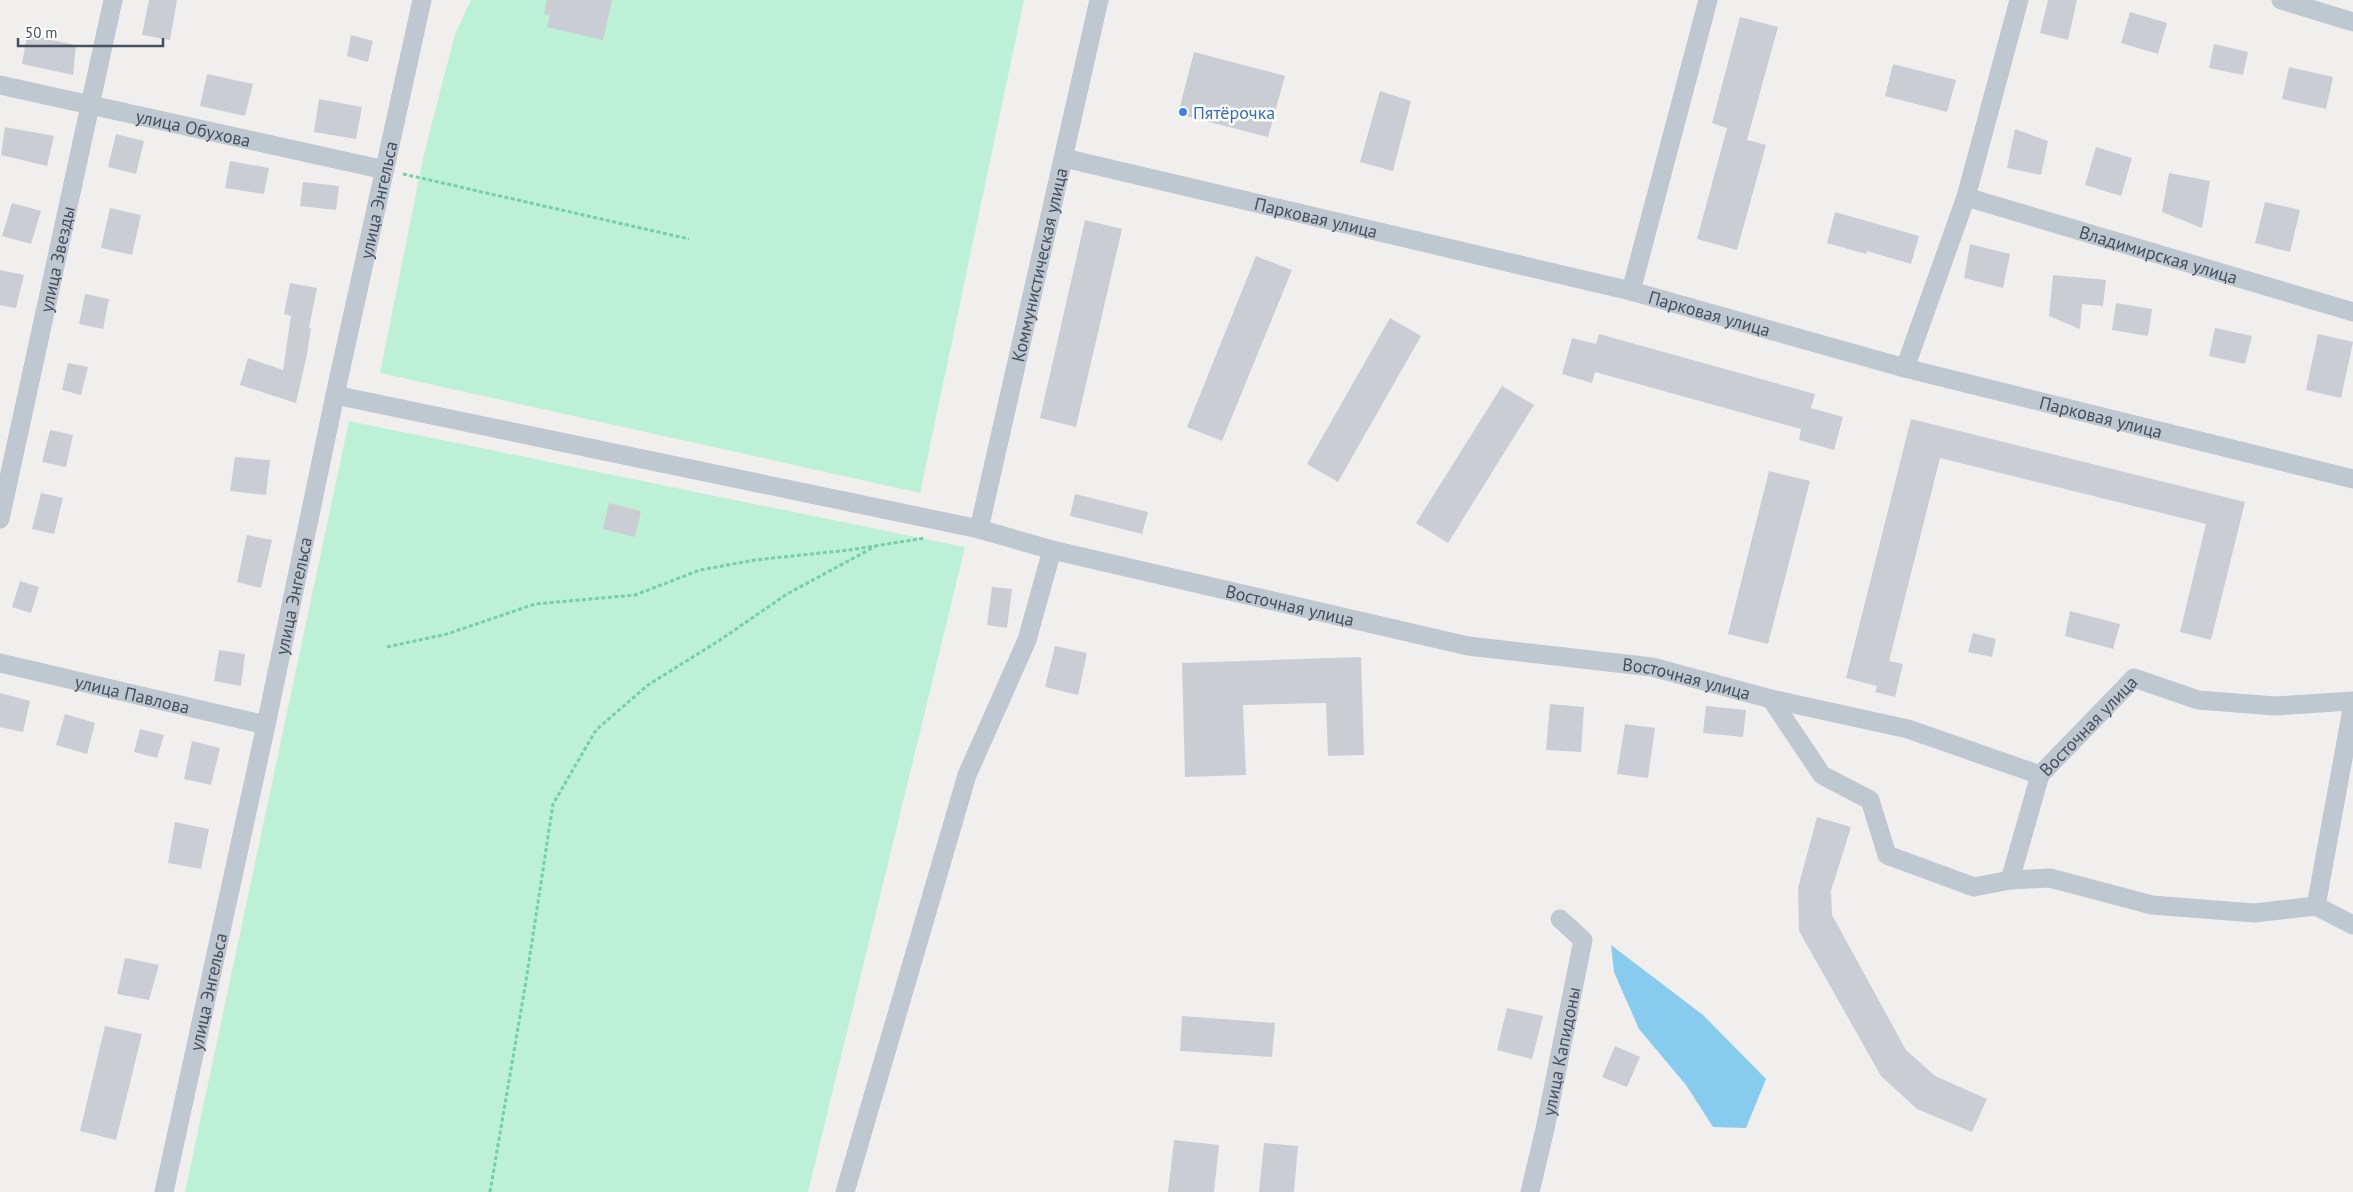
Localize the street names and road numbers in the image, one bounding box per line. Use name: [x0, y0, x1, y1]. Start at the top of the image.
street label: улица Обухова: [134, 104, 253, 152]
street label: улица Энгельса: [354, 139, 402, 261]
street label: Коммунистическая улица: [1006, 166, 1072, 364]
street label: Парковая улица: [1252, 192, 1380, 243]
street label: улица Звезды: [34, 204, 79, 314]
street label: Владимирская улица: [2077, 220, 2241, 289]
street label: Парковая улица: [1646, 285, 1773, 341]
street label: Парковая улица: [2037, 390, 2165, 443]
street label: улица Энгельса: [269, 535, 317, 657]
street label: Восточная улица: [1223, 579, 1357, 631]
street label: Восточная улица: [1621, 652, 1753, 705]
street label: улица Павлова: [73, 669, 192, 718]
street label: Восточная улица: [2034, 670, 2142, 781]
street label: улица Энгельса: [184, 931, 232, 1053]
street label: улица Капидоны: [1536, 985, 1585, 1118]

